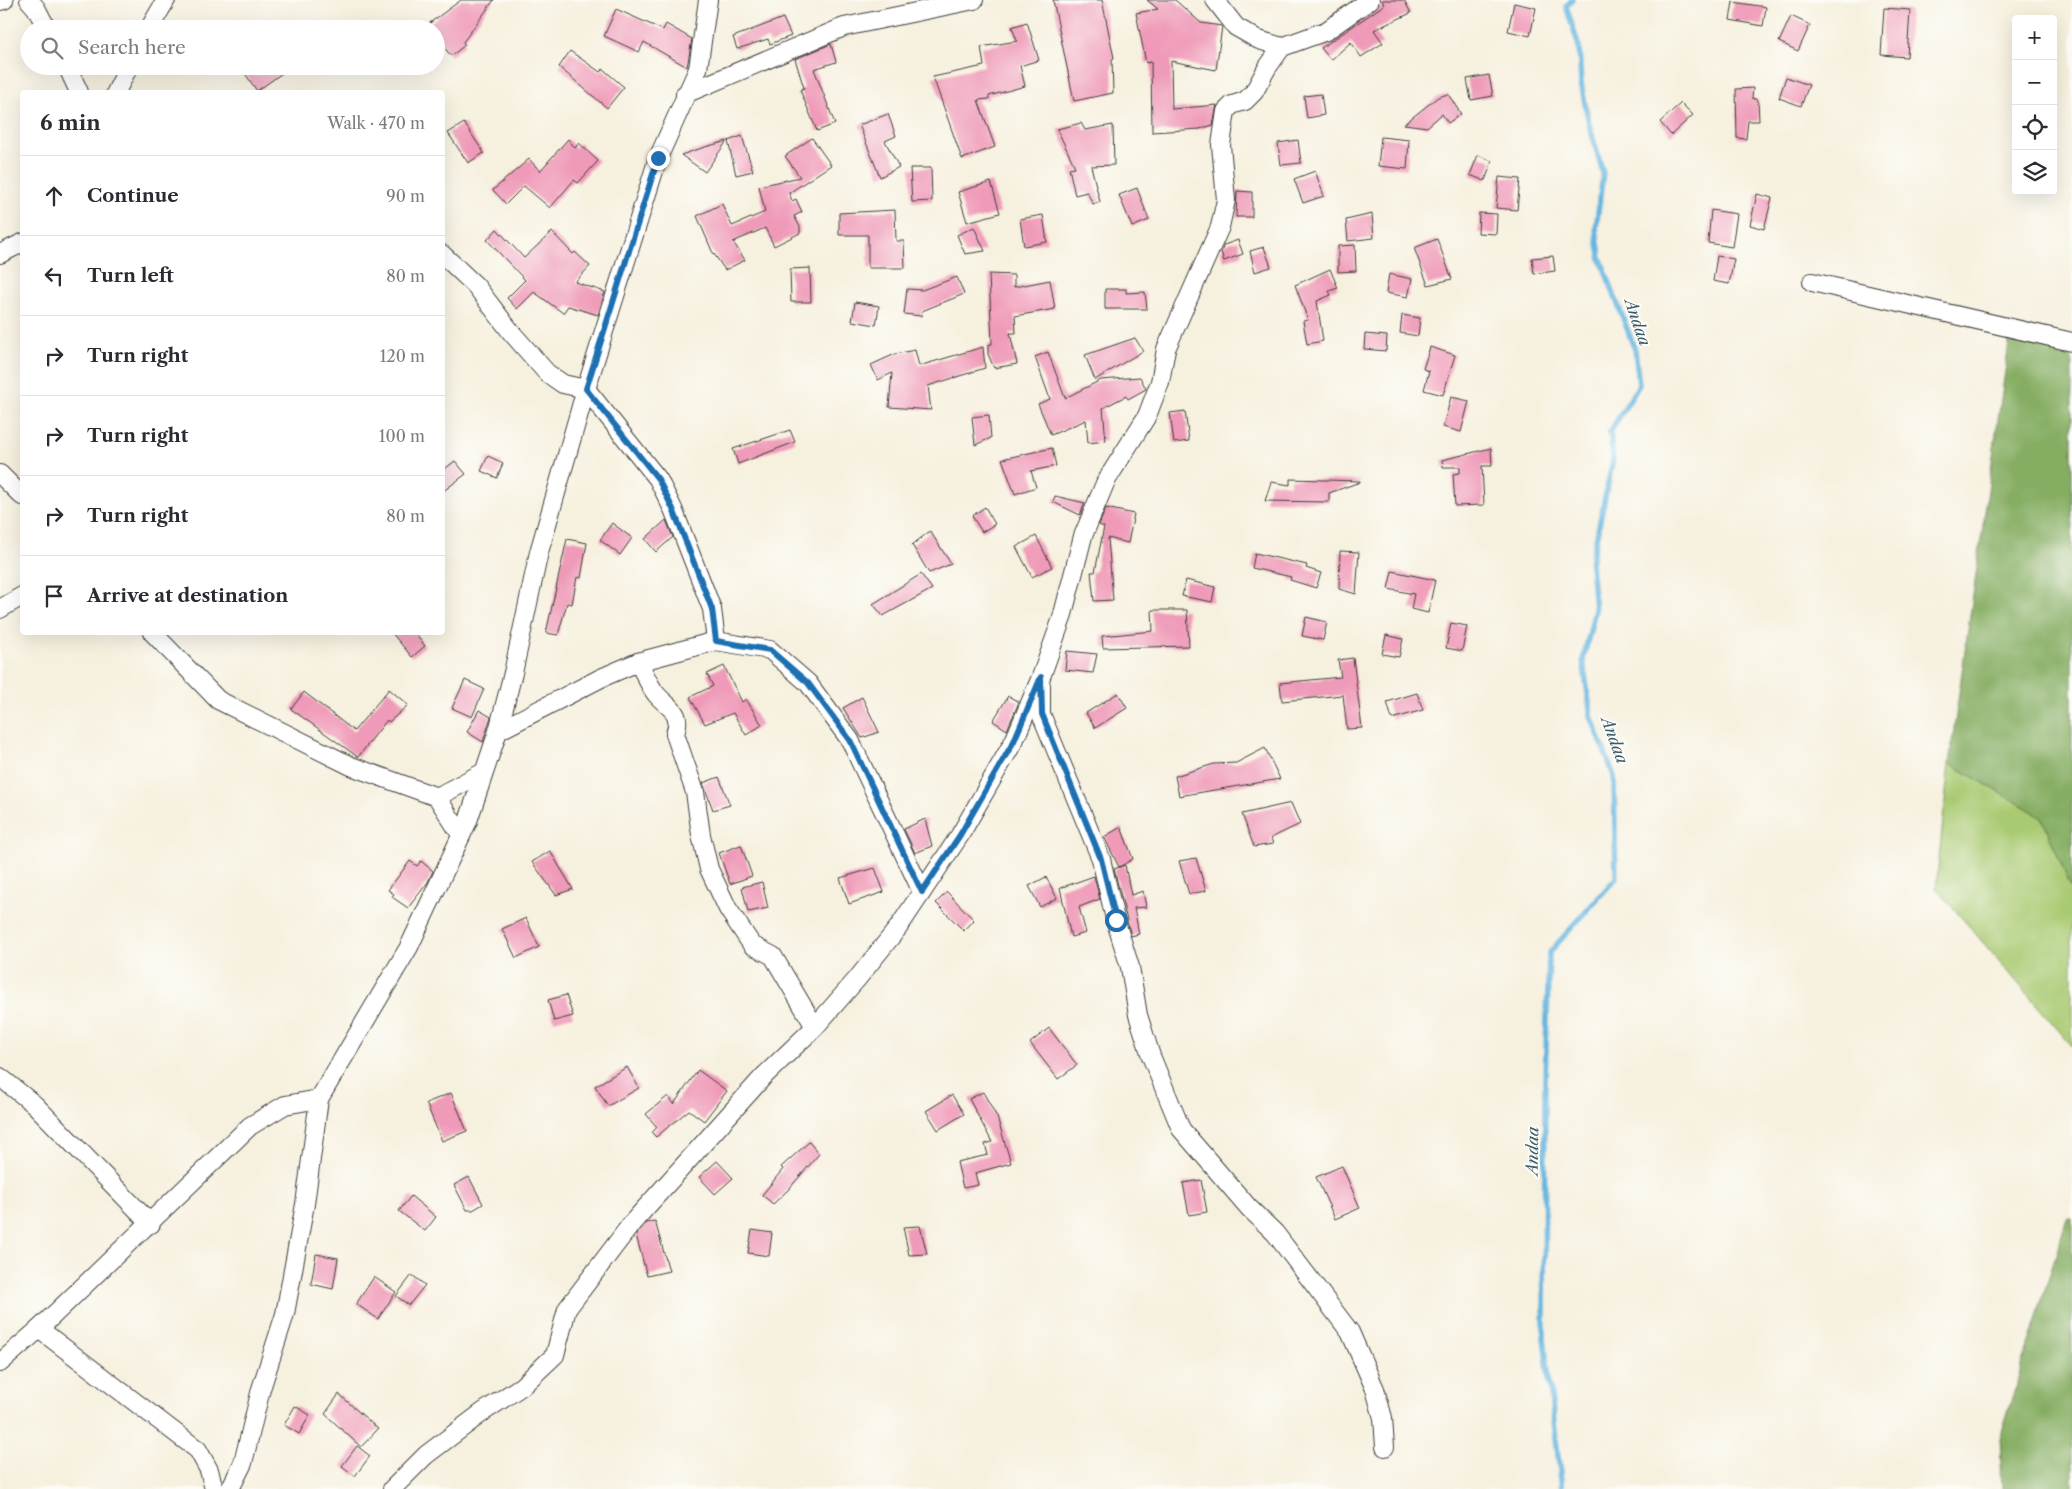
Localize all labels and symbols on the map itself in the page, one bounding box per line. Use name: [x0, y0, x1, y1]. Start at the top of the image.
route end: [647, 147, 670, 170]
water label: Andaa: [1620, 293, 1656, 349]
water label: Andaa: [1596, 711, 1633, 767]
route start: [1105, 909, 1128, 932]
water label: Andaa: [1522, 1126, 1542, 1178]

